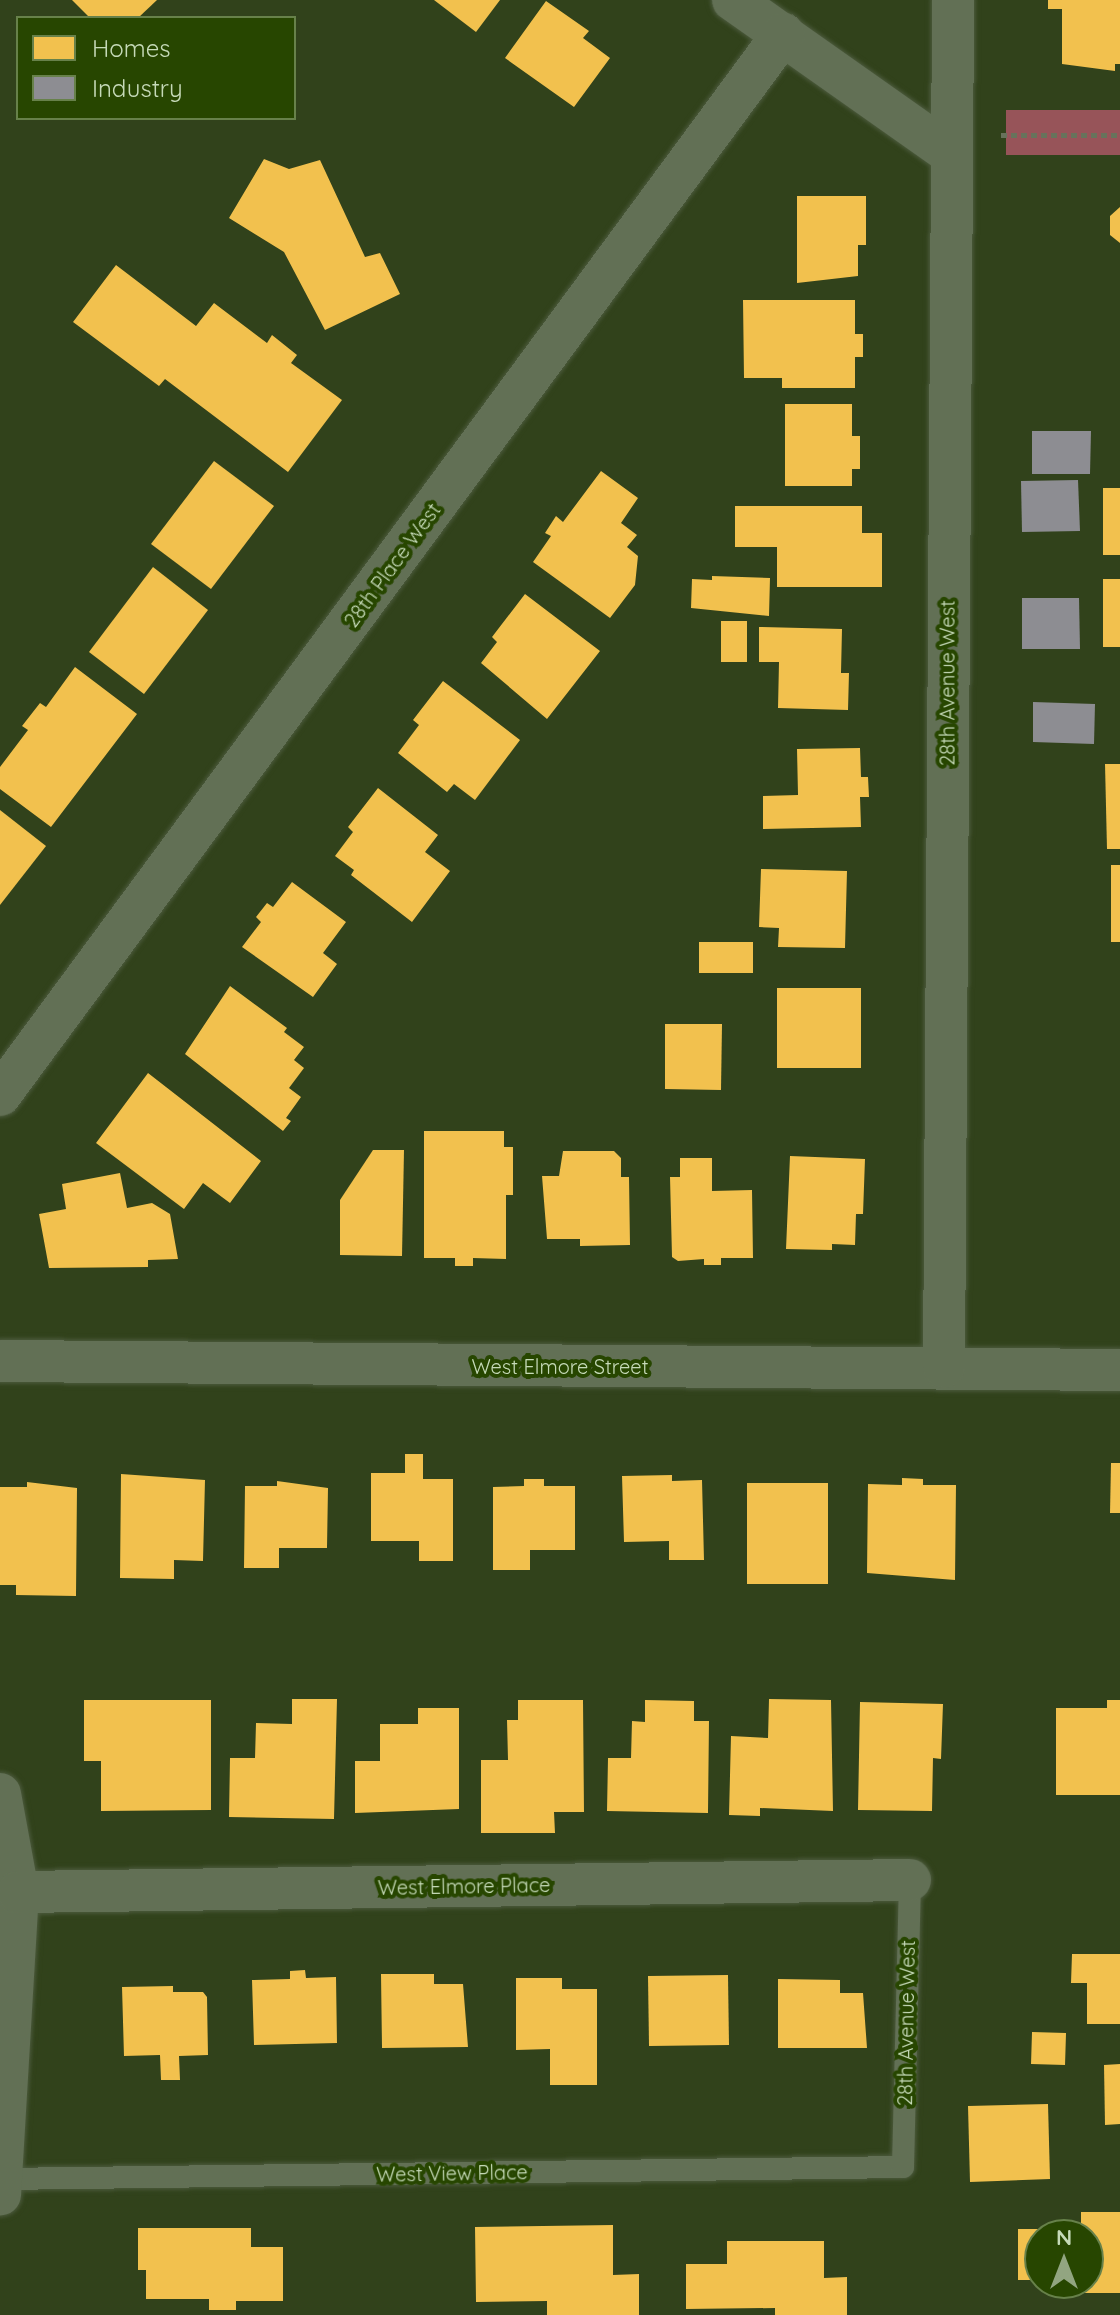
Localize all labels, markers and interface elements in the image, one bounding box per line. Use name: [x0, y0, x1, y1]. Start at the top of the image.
legend: [16, 16, 296, 120]
text: Homes: [92, 33, 170, 63]
text: Industry: [92, 73, 183, 103]
street label: 28th Place West: [339, 498, 445, 632]
street label: 28th Avenue West: [935, 600, 959, 766]
street label: West Elmore Street: [472, 1354, 648, 1378]
street label: West Elmore Place: [378, 1872, 550, 1900]
street label: 28th Avenue West: [893, 1940, 919, 2106]
street label: West View Place: [376, 2160, 528, 2186]
north arrow: [1024, 2219, 1104, 2299]
text: N: [1056, 2223, 1072, 2251]

